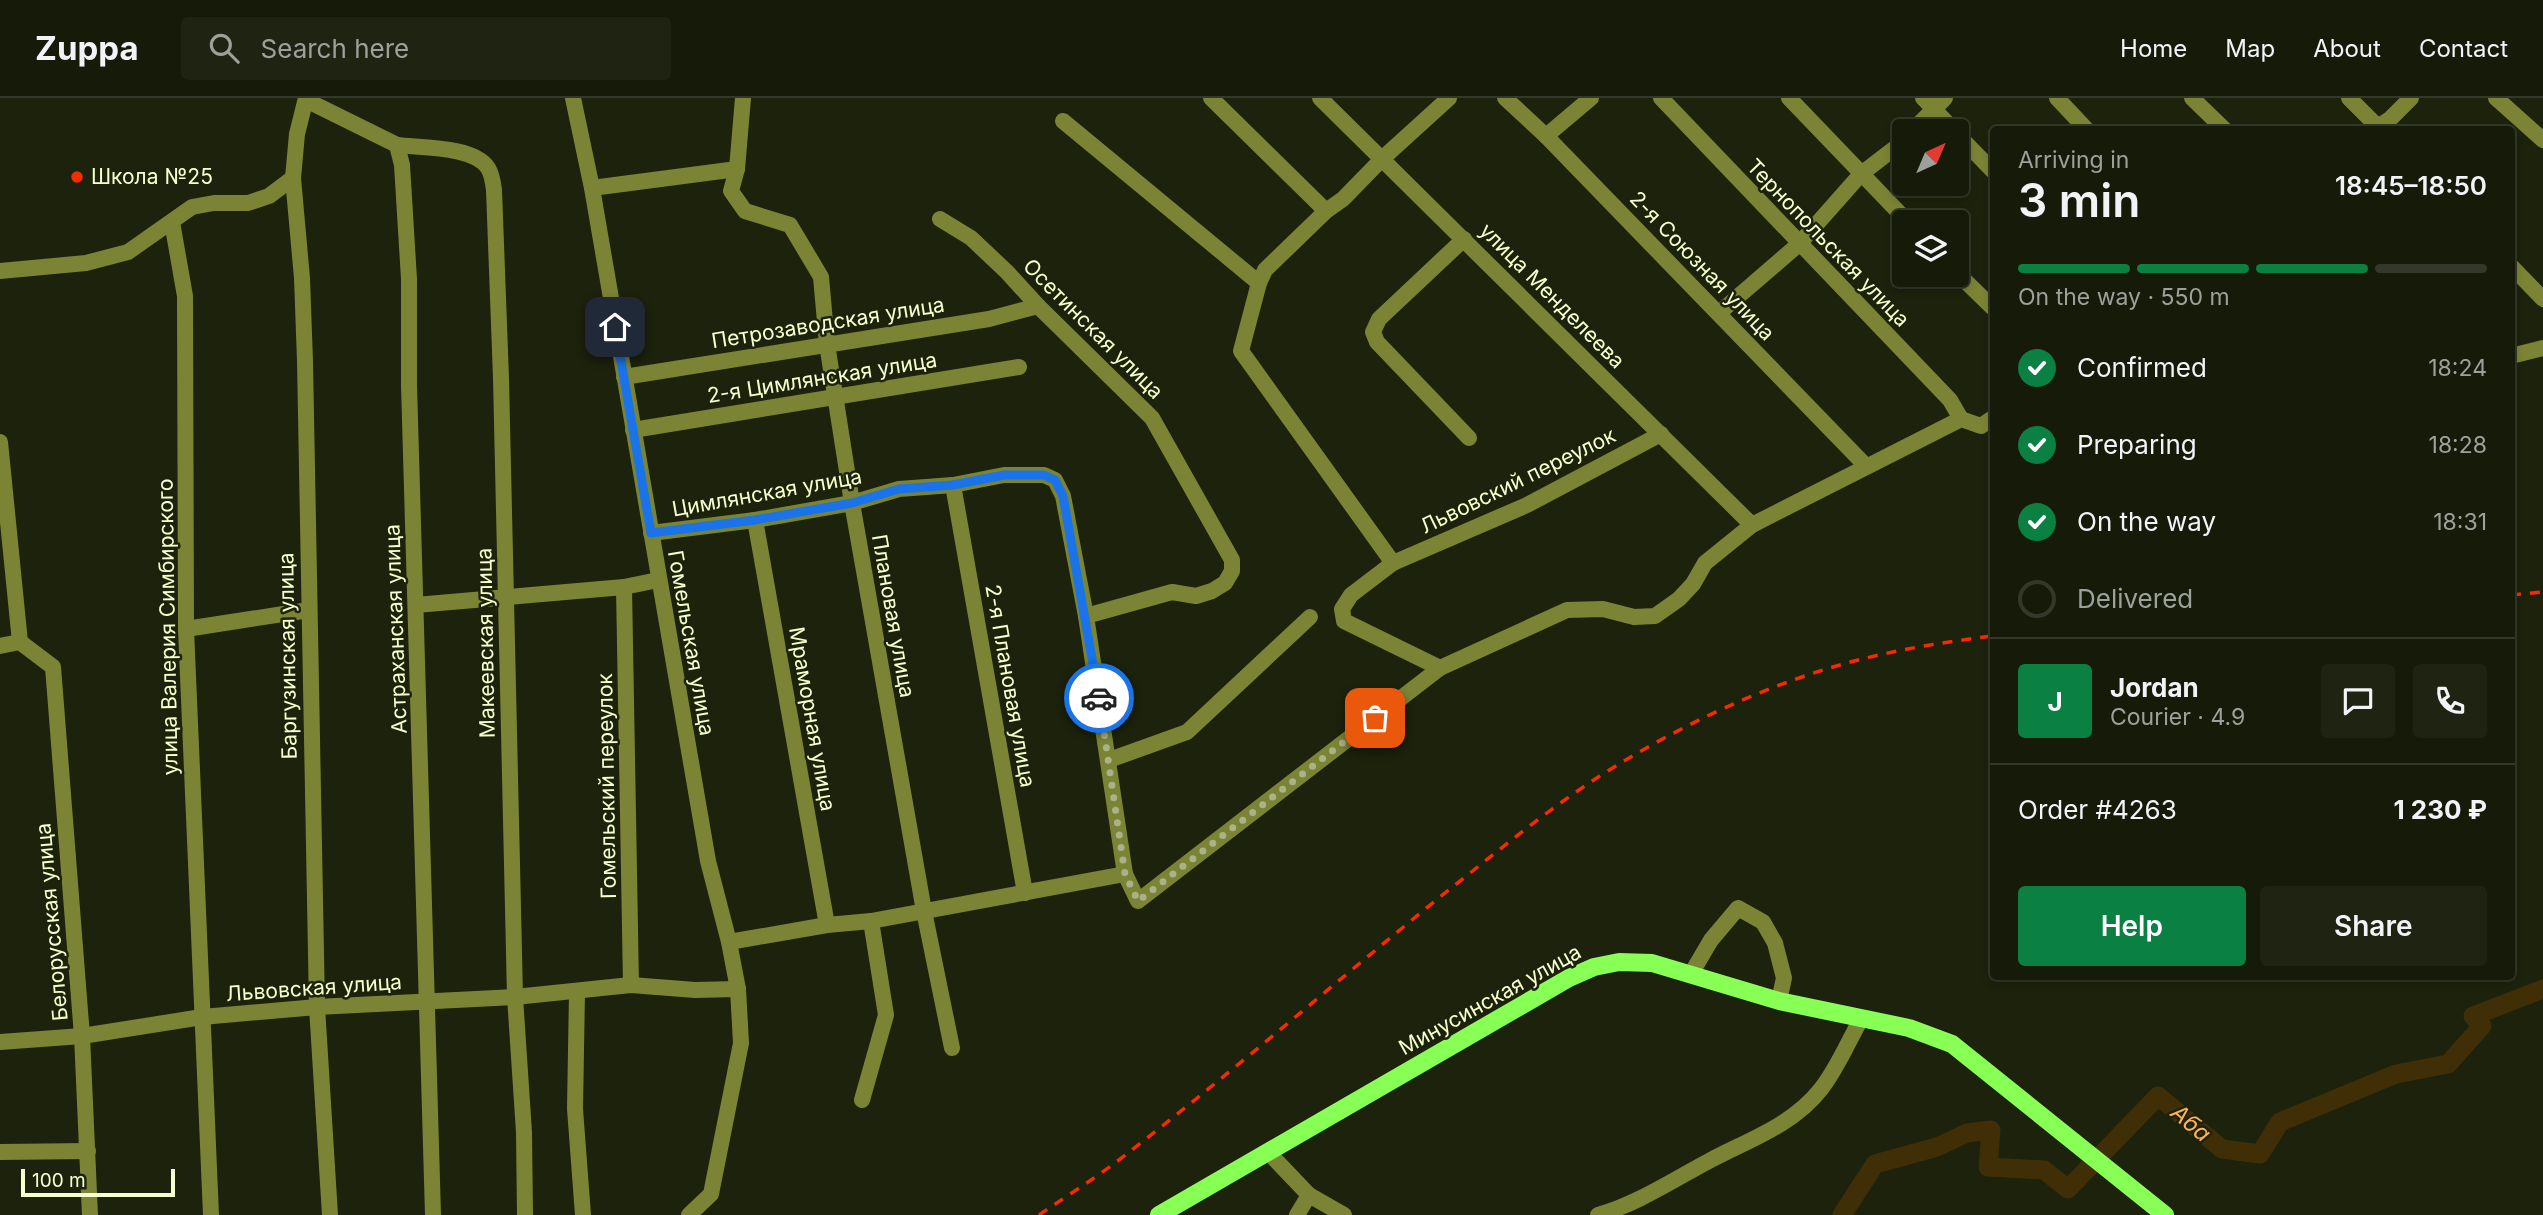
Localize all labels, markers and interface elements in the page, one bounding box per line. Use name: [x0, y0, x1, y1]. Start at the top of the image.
search box: [181, 17, 671, 80]
text: Zuppa: [35, 28, 139, 68]
icon: search: [205, 29, 243, 67]
text: Search here: [261, 33, 409, 64]
text: Home: [2120, 34, 2187, 63]
text: Map: [2225, 34, 2275, 63]
text: About: [2313, 34, 2381, 63]
text: Contact: [2419, 34, 2508, 63]
north arrow: [1892, 119, 1969, 196]
map controls: [1892, 119, 1969, 287]
text: Arriving in: [2018, 146, 2129, 174]
street label: Тернопольская улица: [1742, 154, 1915, 332]
place label: Школа №25: [91, 164, 213, 189]
marker: Школа №25: [69, 169, 85, 185]
text: 18:45–18:50: [2335, 170, 2487, 201]
text: 3 min: [2018, 172, 2140, 228]
street label: 2-я Союзная улица: [1625, 186, 1780, 345]
button: layers: [1892, 210, 1969, 287]
street label: улица Менделеева: [1475, 218, 1630, 373]
street label: Осетинская улица: [1018, 253, 1169, 404]
text: On the way · 550 m: [2018, 283, 2230, 311]
street label: Петрозаводская улица: [710, 292, 946, 353]
pin: [585, 297, 645, 357]
icon: home: [596, 308, 634, 346]
street label: 2-я Цимлянская улица: [705, 347, 939, 408]
icon: check: [2018, 349, 2056, 387]
text: Confirmed: [2077, 352, 2207, 383]
text: 18:24: [2428, 354, 2487, 382]
street label: Львовский переулок: [1416, 422, 1620, 539]
icon: check: [2018, 426, 2056, 464]
text: Preparing: [2077, 429, 2197, 460]
text: 18:28: [2429, 431, 2487, 459]
street label: Цимлянская улица: [670, 464, 864, 522]
street label: улица Валерия Симбирского: [152, 478, 183, 776]
icon: check: [2018, 503, 2056, 541]
text: On the way: [2077, 506, 2216, 537]
text: 18:31: [2433, 508, 2487, 536]
street label: Астраханская улица: [379, 524, 412, 734]
street label: Плановая улица: [867, 532, 920, 700]
street label: Макеевская улица: [471, 548, 500, 738]
street label: Гомельская улица: [663, 548, 720, 738]
street label: Баргузинская улица: [273, 552, 302, 760]
street label: 2-я Плановая улица: [980, 583, 1041, 789]
text: Delivered: [2077, 583, 2193, 614]
street label: Мраморная улица: [784, 625, 841, 813]
courier: [1064, 663, 1134, 733]
button: chat: [2321, 664, 2395, 738]
button: phone: [2413, 664, 2487, 738]
street label: Гомельский переулок: [592, 672, 621, 899]
text: Jordan: [2110, 672, 2199, 703]
icon: car: [1080, 679, 1118, 717]
text: J: [2047, 686, 2063, 717]
pin: [1345, 688, 1405, 748]
icon: bag: [1356, 699, 1394, 737]
text: Courier · 4.9: [2110, 703, 2245, 731]
text: Order #4263: [2018, 794, 2177, 825]
text: 1 230 ₽: [2393, 794, 2487, 825]
street label: Белорусская улица: [30, 822, 73, 1022]
button: Help: [2018, 886, 2246, 966]
button: Share: [2260, 886, 2487, 966]
street label: Минусинская улица: [1394, 939, 1585, 1060]
street label: Львовская улица: [225, 969, 403, 1006]
water label: Аба: [2165, 1098, 2217, 1148]
scale bar: [21, 1166, 175, 1198]
text: 100 m: [32, 1169, 86, 1192]

